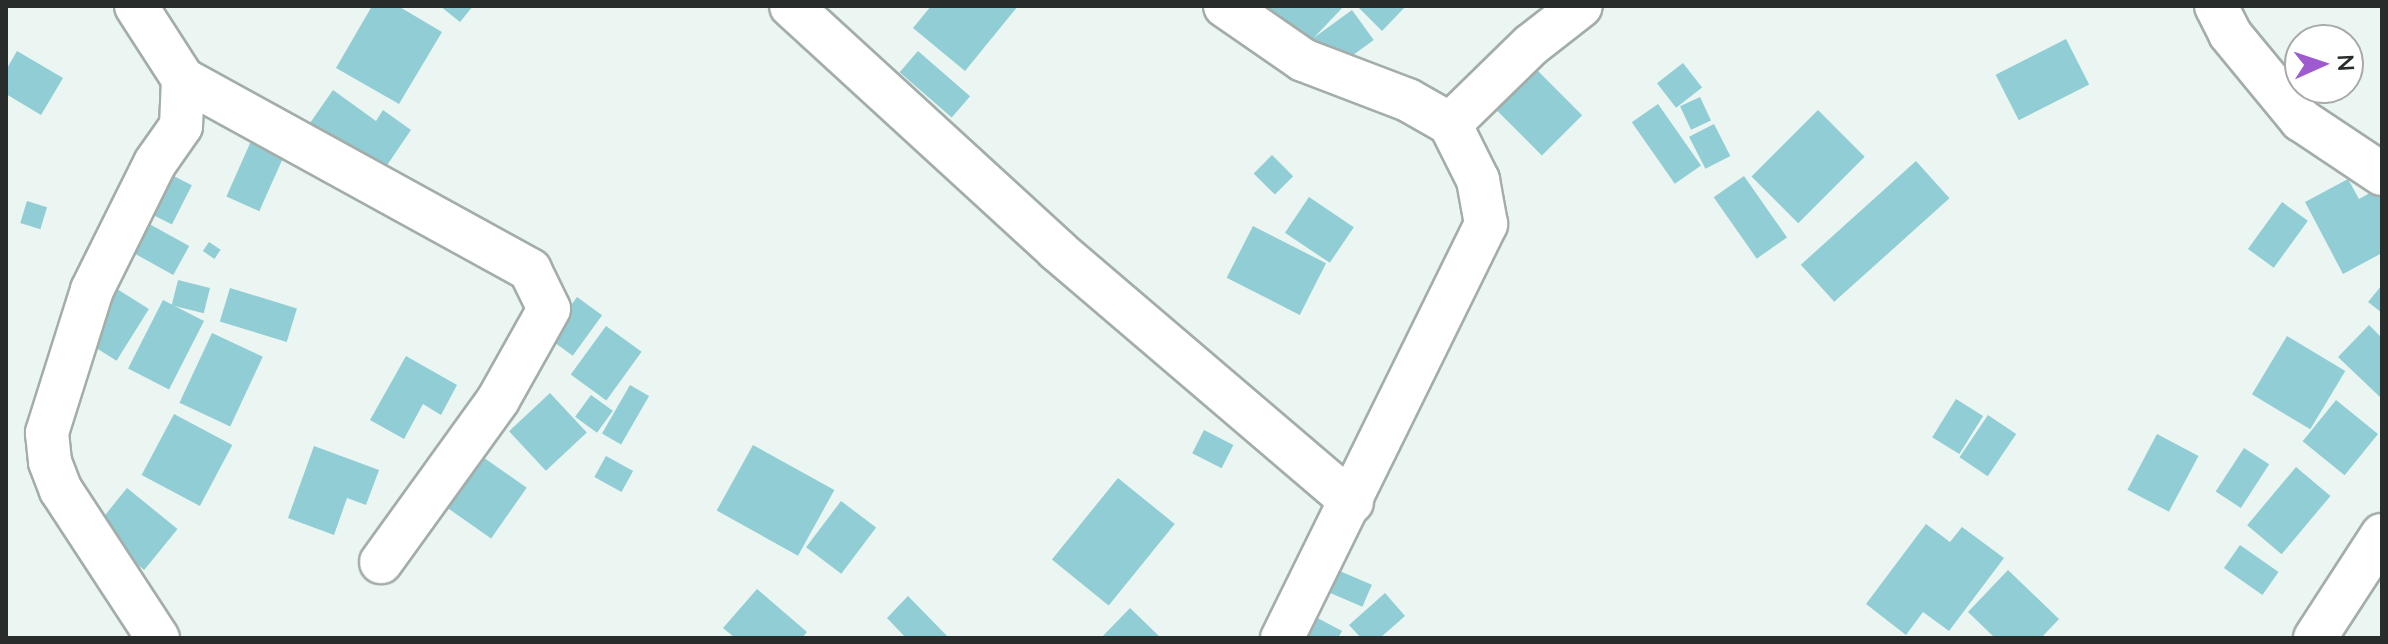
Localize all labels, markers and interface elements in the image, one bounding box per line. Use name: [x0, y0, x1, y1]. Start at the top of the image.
north arrow: [2284, 24, 2364, 104]
text: N: [2333, 54, 2360, 72]

